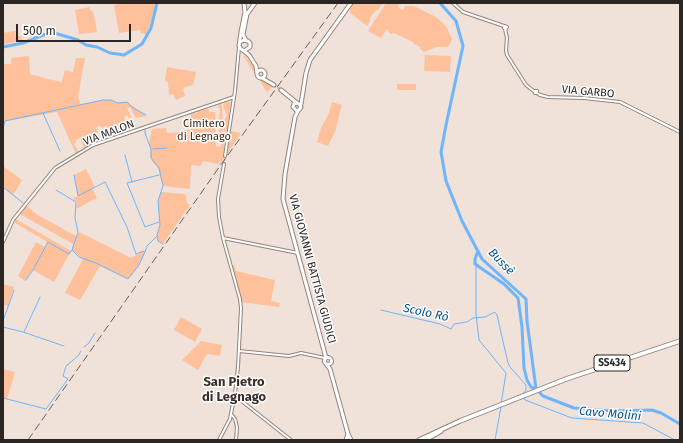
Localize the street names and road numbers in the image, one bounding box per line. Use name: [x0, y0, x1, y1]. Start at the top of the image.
street label: VIA GARBO: [561, 83, 615, 101]
street label: VIA MALON: [82, 117, 136, 149]
street label: VIA GIOVANNI BATTISTA GIUDICI: [286, 193, 338, 345]
road number: SS434: [594, 355, 630, 371]

